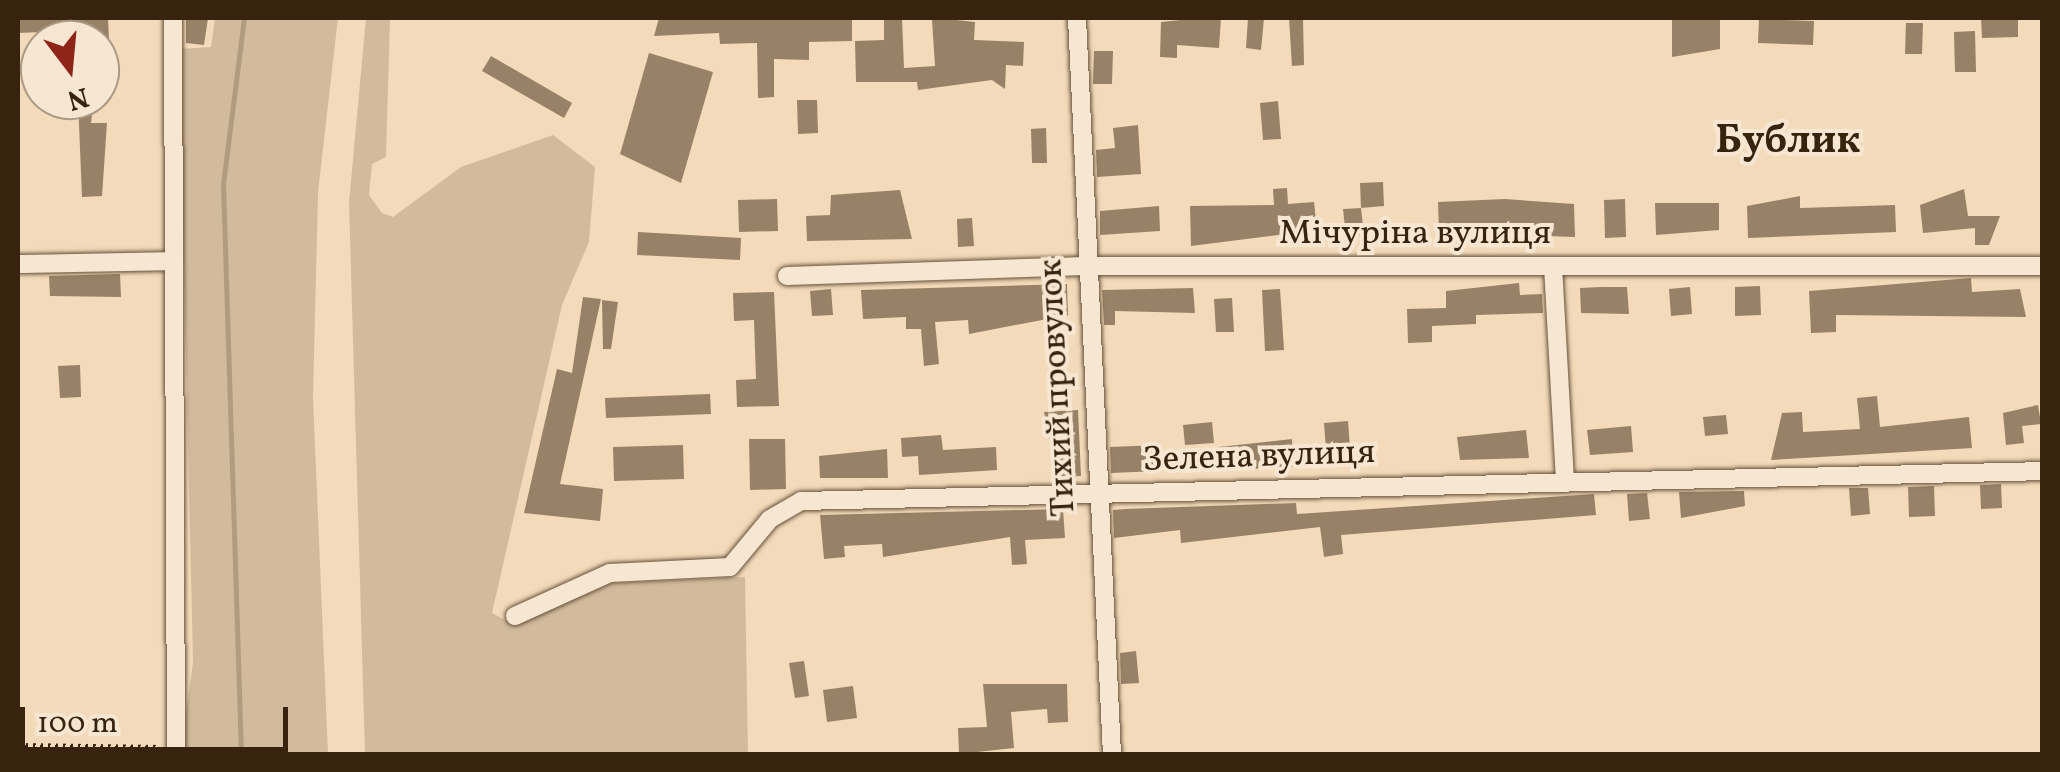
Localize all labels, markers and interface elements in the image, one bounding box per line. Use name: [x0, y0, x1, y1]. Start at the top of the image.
north arrow: [20, 20, 120, 120]
text: N: [63, 76, 93, 119]
district label: Бублик: [1716, 118, 1860, 166]
street label: Мічуріна вулиця: [1279, 213, 1551, 255]
street label: Тихий провулок: [1030, 258, 1086, 518]
street label: Зелена вулиця: [1142, 432, 1376, 482]
scale bar: [25, 687, 292, 749]
text: 100 m: [37, 703, 118, 745]

